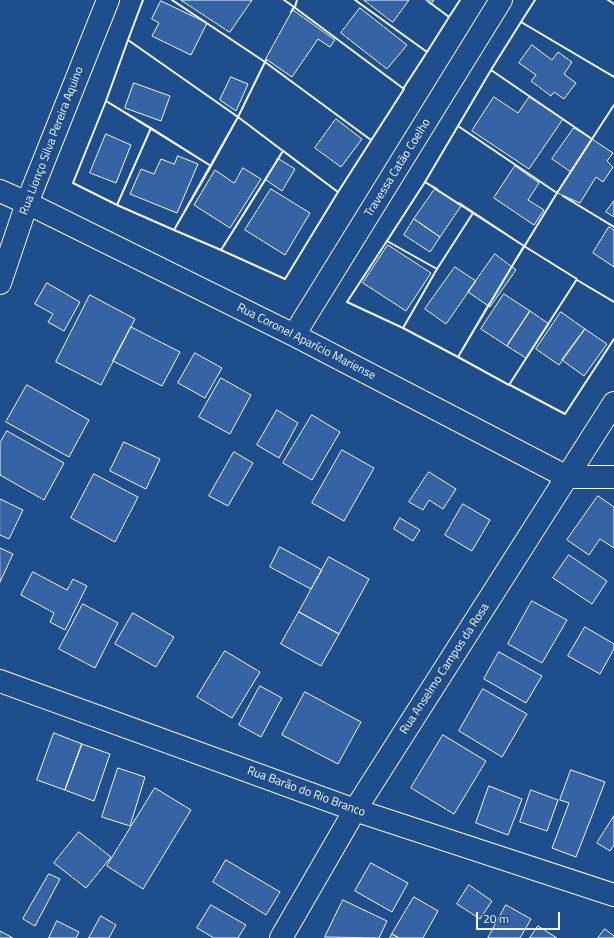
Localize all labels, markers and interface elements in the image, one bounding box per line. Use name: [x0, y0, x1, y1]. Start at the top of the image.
street label: Rua Lionço Silva Pereira Aquino: [17, 65, 87, 217]
street label: Travessa Catão Coelho: [362, 116, 434, 220]
street label: Rua Coronel Aparício Mariense: [234, 301, 378, 383]
street label: Rua Anselmo Campos da Rosa: [397, 601, 493, 737]
street label: Rua Barão do Rio Branco: [245, 764, 367, 820]
scale bar: [478, 904, 562, 930]
text: 20 m: [483, 909, 509, 928]

